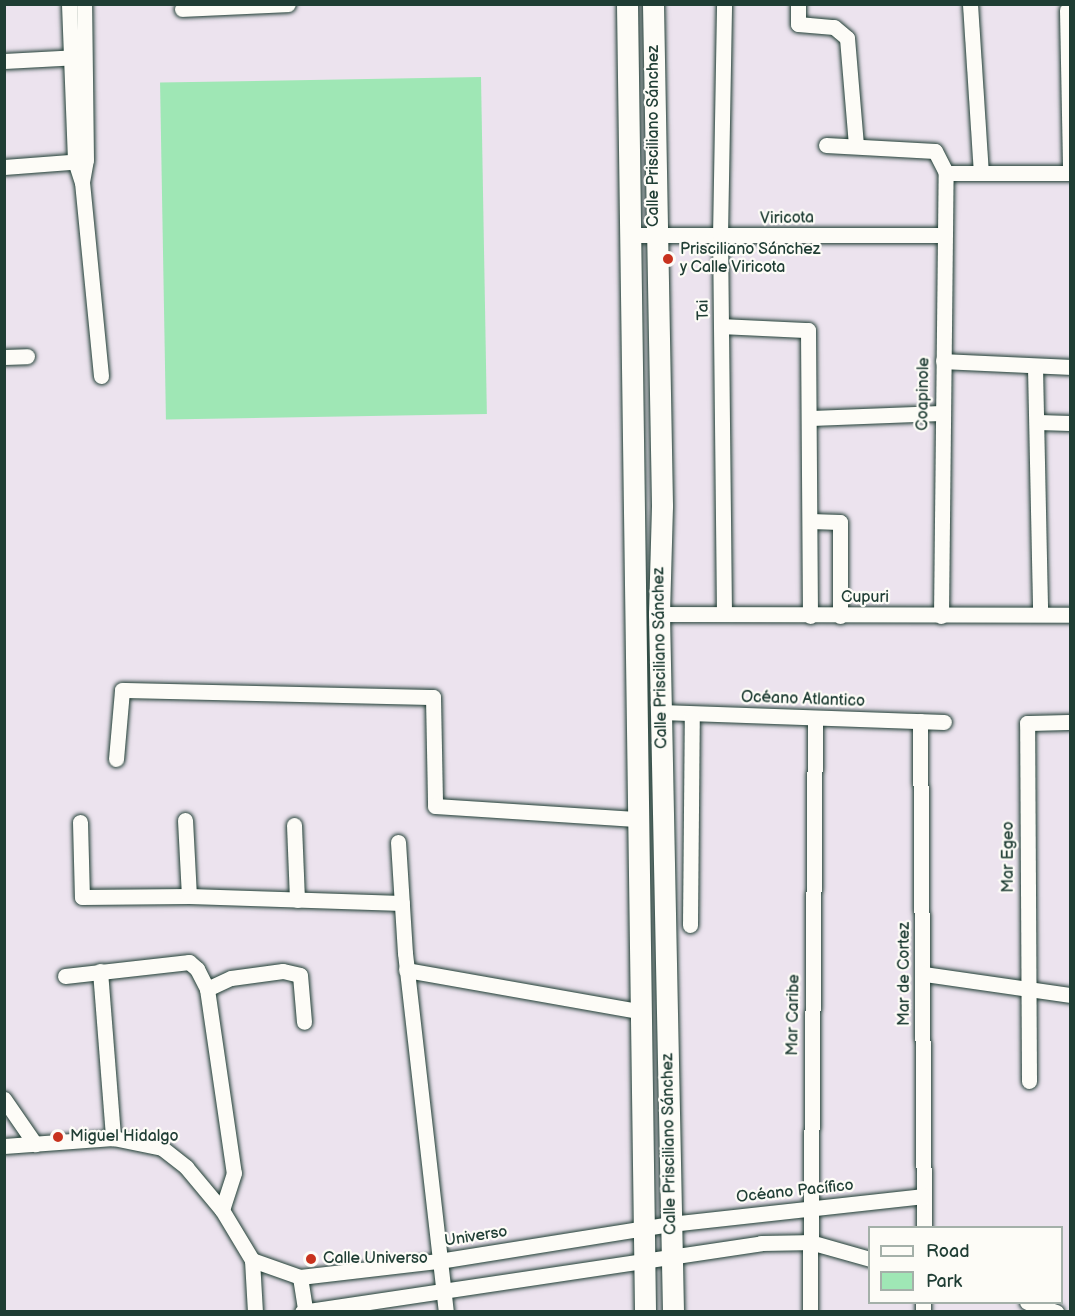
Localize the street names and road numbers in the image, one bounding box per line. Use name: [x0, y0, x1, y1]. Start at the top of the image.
street label: Calle Prisciliano Sánchez: [644, 45, 664, 227]
street label: Viricota: [760, 209, 814, 229]
street label: Tai: [694, 299, 714, 321]
street label: Coapinole: [914, 357, 934, 431]
street label: Calle Prisciliano Sánchez: [650, 567, 672, 749]
street label: Cupuri: [841, 588, 889, 608]
street label: Océano Atlantico: [741, 688, 865, 712]
street label: Mar Egeo: [999, 821, 1019, 893]
street label: Mar de Cortez: [895, 922, 915, 1026]
street label: Mar Caribe: [784, 974, 804, 1056]
street label: Calle Prisciliano Sánchez: [659, 1053, 681, 1235]
street label: Océano Pacífico: [735, 1176, 855, 1208]
street label: Universo: [443, 1223, 509, 1251]

